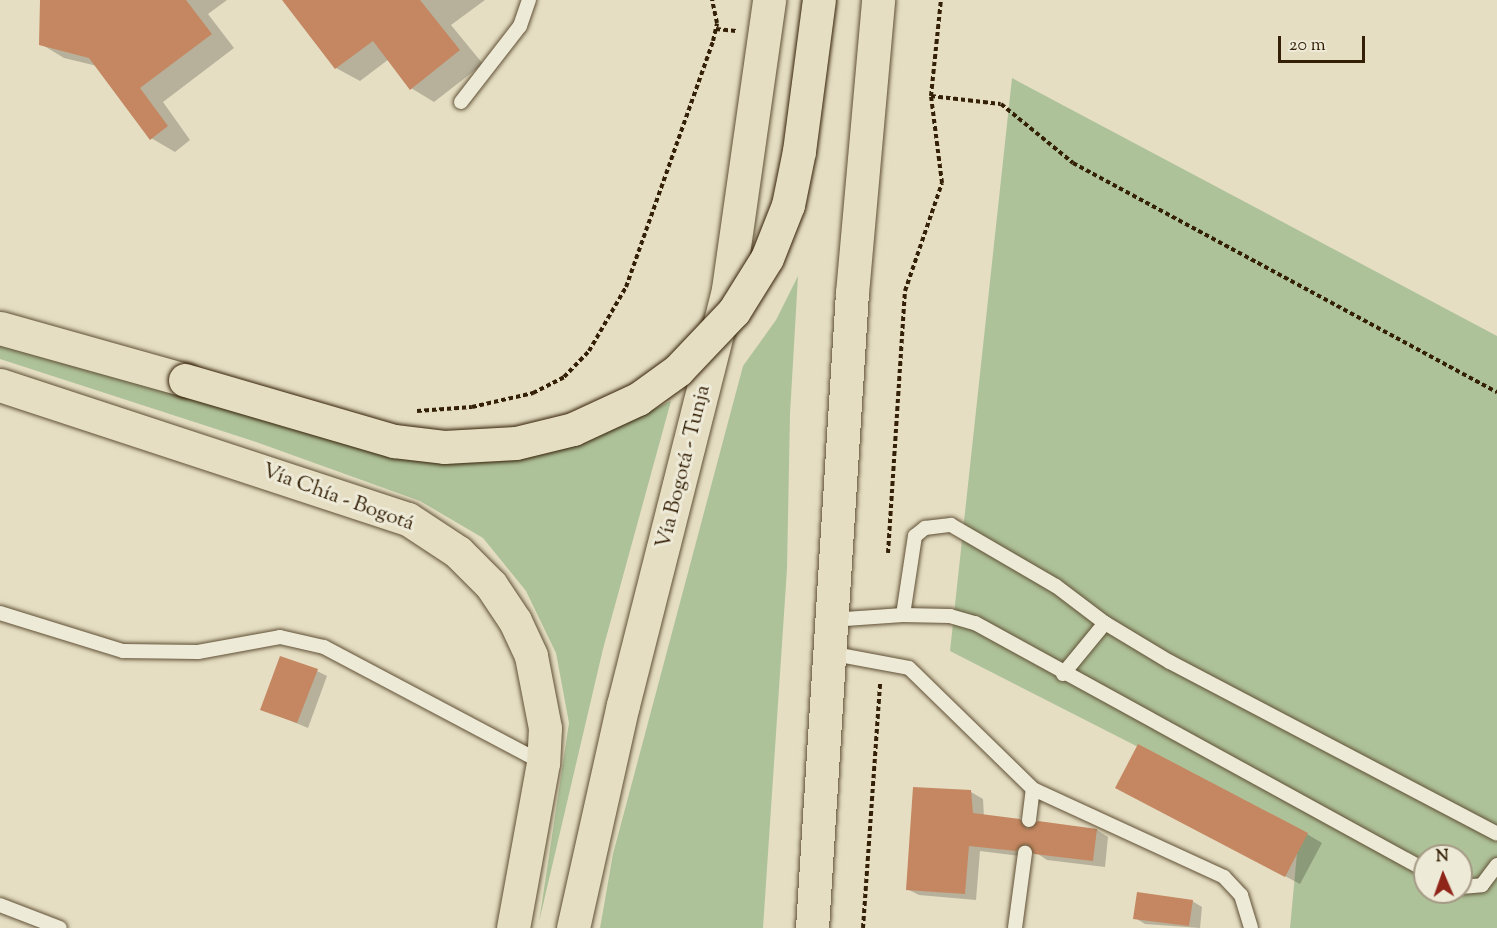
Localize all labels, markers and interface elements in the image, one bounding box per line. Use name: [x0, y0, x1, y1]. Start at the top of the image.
scale bar: [1281, 24, 1368, 62]
text: 20 m: [1289, 33, 1326, 59]
street label: Vía Bogotá - Tunja: [652, 383, 716, 551]
street label: Vía Chía - Bogotá: [259, 459, 417, 537]
north arrow: [1413, 844, 1473, 904]
text: N: [1436, 846, 1449, 869]

